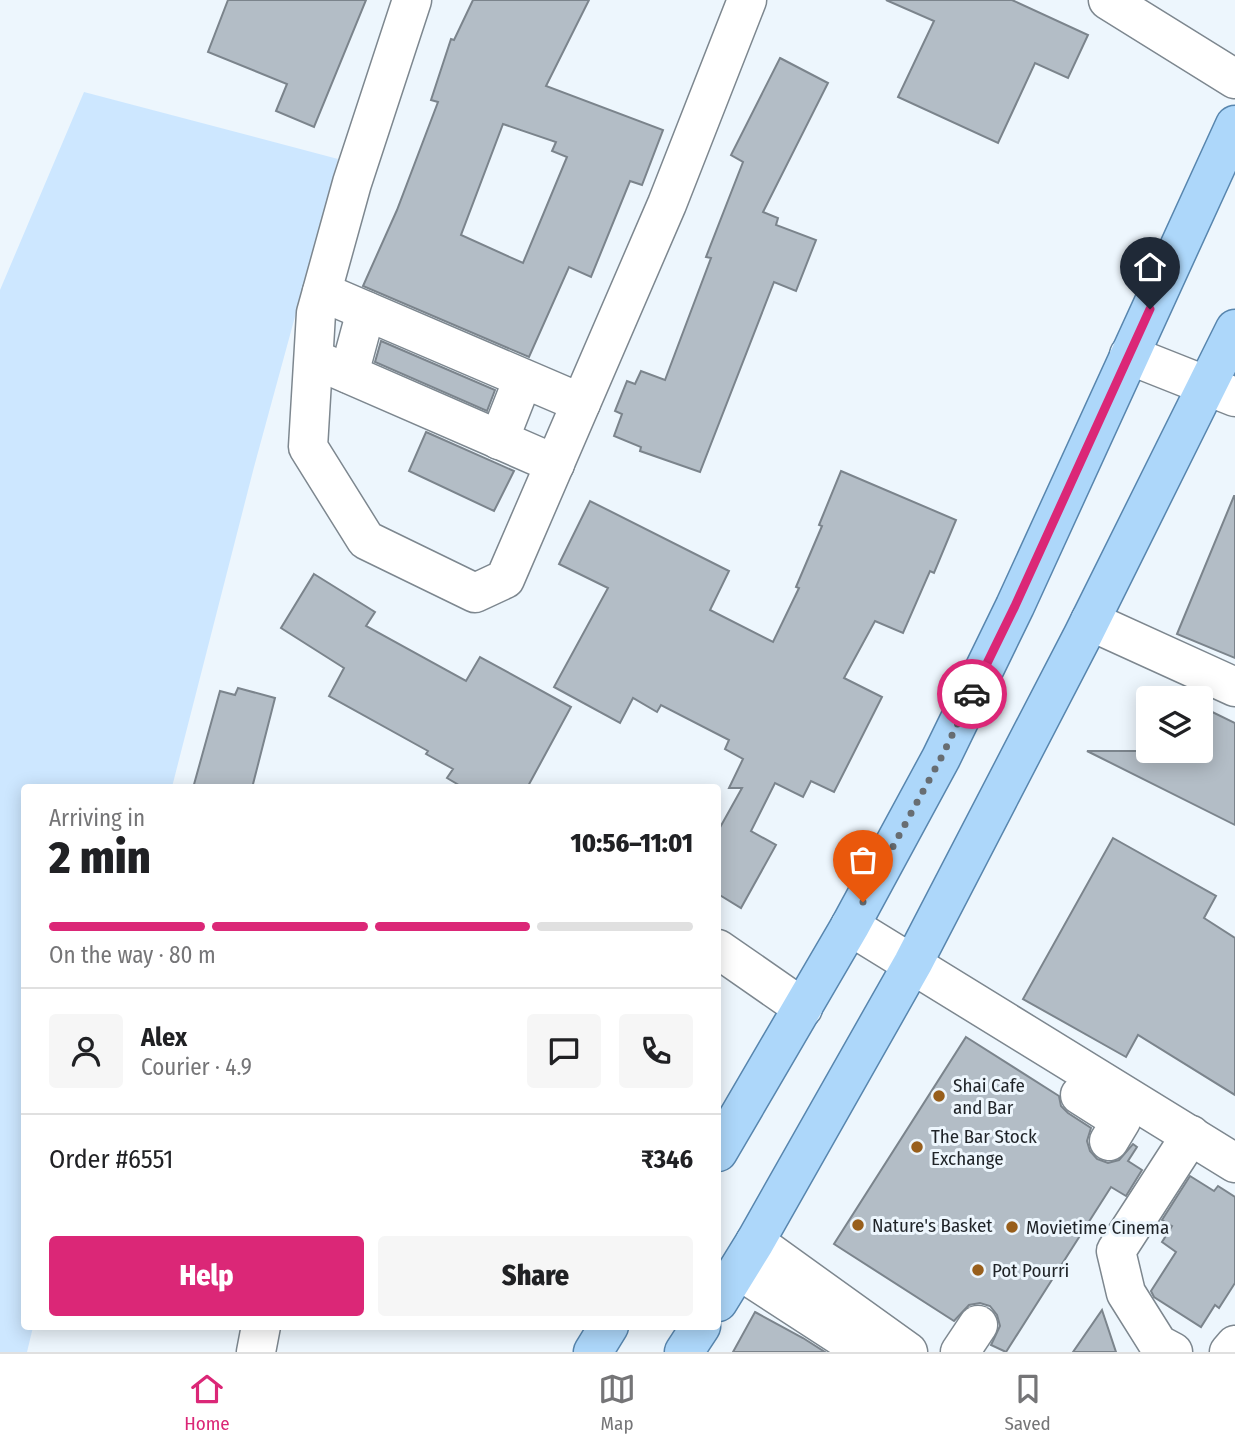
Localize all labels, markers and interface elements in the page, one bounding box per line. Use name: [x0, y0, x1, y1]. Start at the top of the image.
pin: [1120, 237, 1180, 309]
icon: home: [1131, 248, 1169, 286]
courier: [937, 659, 1007, 729]
icon: car: [953, 675, 991, 713]
map controls: [1136, 686, 1213, 763]
button: layers: [1136, 686, 1213, 763]
text: Arriving in: [49, 804, 145, 832]
text: 10:56–11:01: [571, 828, 693, 859]
text: 2 min: [49, 830, 151, 885]
pin: [833, 830, 893, 902]
icon: bag: [844, 841, 882, 879]
text: On the way · 80 m: [49, 941, 216, 969]
button: person: [49, 1014, 123, 1088]
button: chat: [527, 1014, 601, 1088]
button: phone: [619, 1014, 693, 1088]
text: Alex: [141, 1022, 187, 1053]
text: Courier · 4.9: [141, 1053, 252, 1081]
place label: Shai Cafe and Bar: [953, 1074, 1025, 1119]
marker: Shai Cafe and Bar: [931, 1088, 947, 1104]
place label: The Bar Stock Exchange: [931, 1125, 1037, 1170]
marker: The Bar Stock Exchange: [909, 1139, 925, 1155]
text: Order #6551: [49, 1144, 173, 1175]
text: ₹346: [641, 1144, 693, 1175]
place label: Nature's Basket: [872, 1214, 993, 1237]
place label: Movietime Cinema: [1026, 1216, 1169, 1239]
marker: Nature's Basket: [850, 1217, 866, 1233]
marker: Movietime Cinema: [1004, 1219, 1020, 1235]
button: Help: [49, 1236, 364, 1316]
button: Share: [378, 1236, 693, 1316]
place label: Pot Pourri: [992, 1259, 1069, 1282]
marker: Pot Pourri: [970, 1262, 986, 1278]
tab: Home: [184, 1370, 230, 1435]
tab: Map: [598, 1370, 636, 1435]
tab: Saved: [1004, 1370, 1051, 1435]

